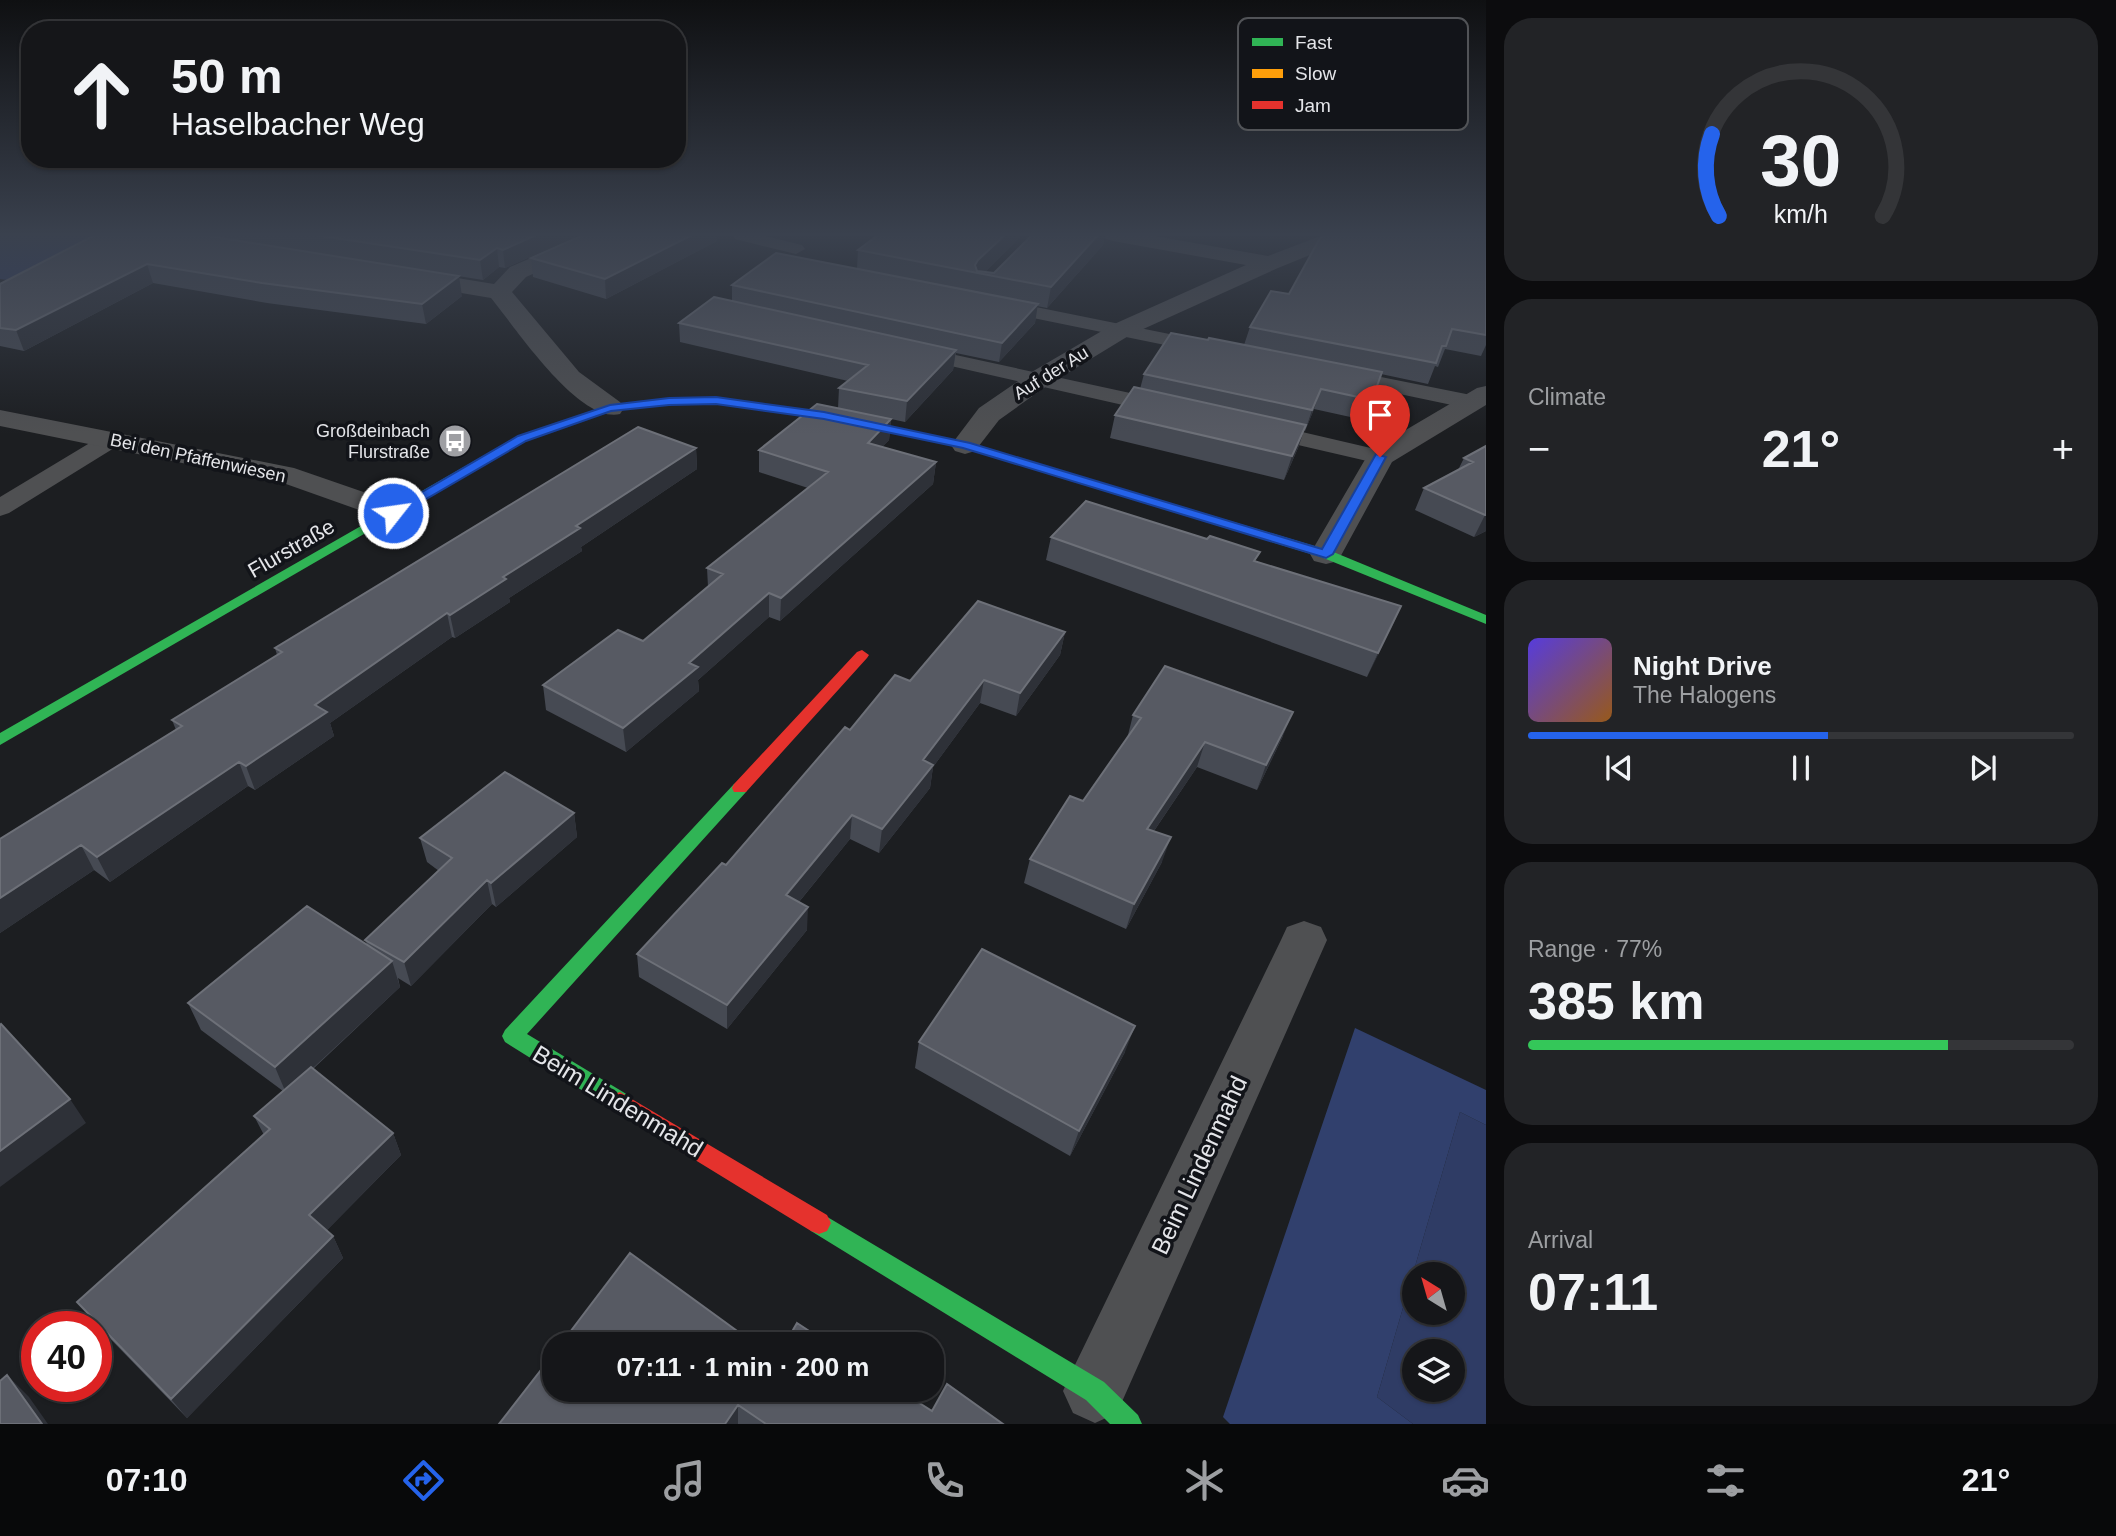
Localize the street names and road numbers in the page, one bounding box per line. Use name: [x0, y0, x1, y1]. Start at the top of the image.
street label: Auf der Au: [1010, 342, 1092, 404]
street label: Bei den Pfaffenwiesen: [108, 430, 288, 486]
street label: Flurstraße: [244, 514, 338, 582]
street label: Beim Lindenmahd: [528, 1040, 708, 1162]
street label: Beim Lindenmahd: [1146, 1072, 1252, 1258]

